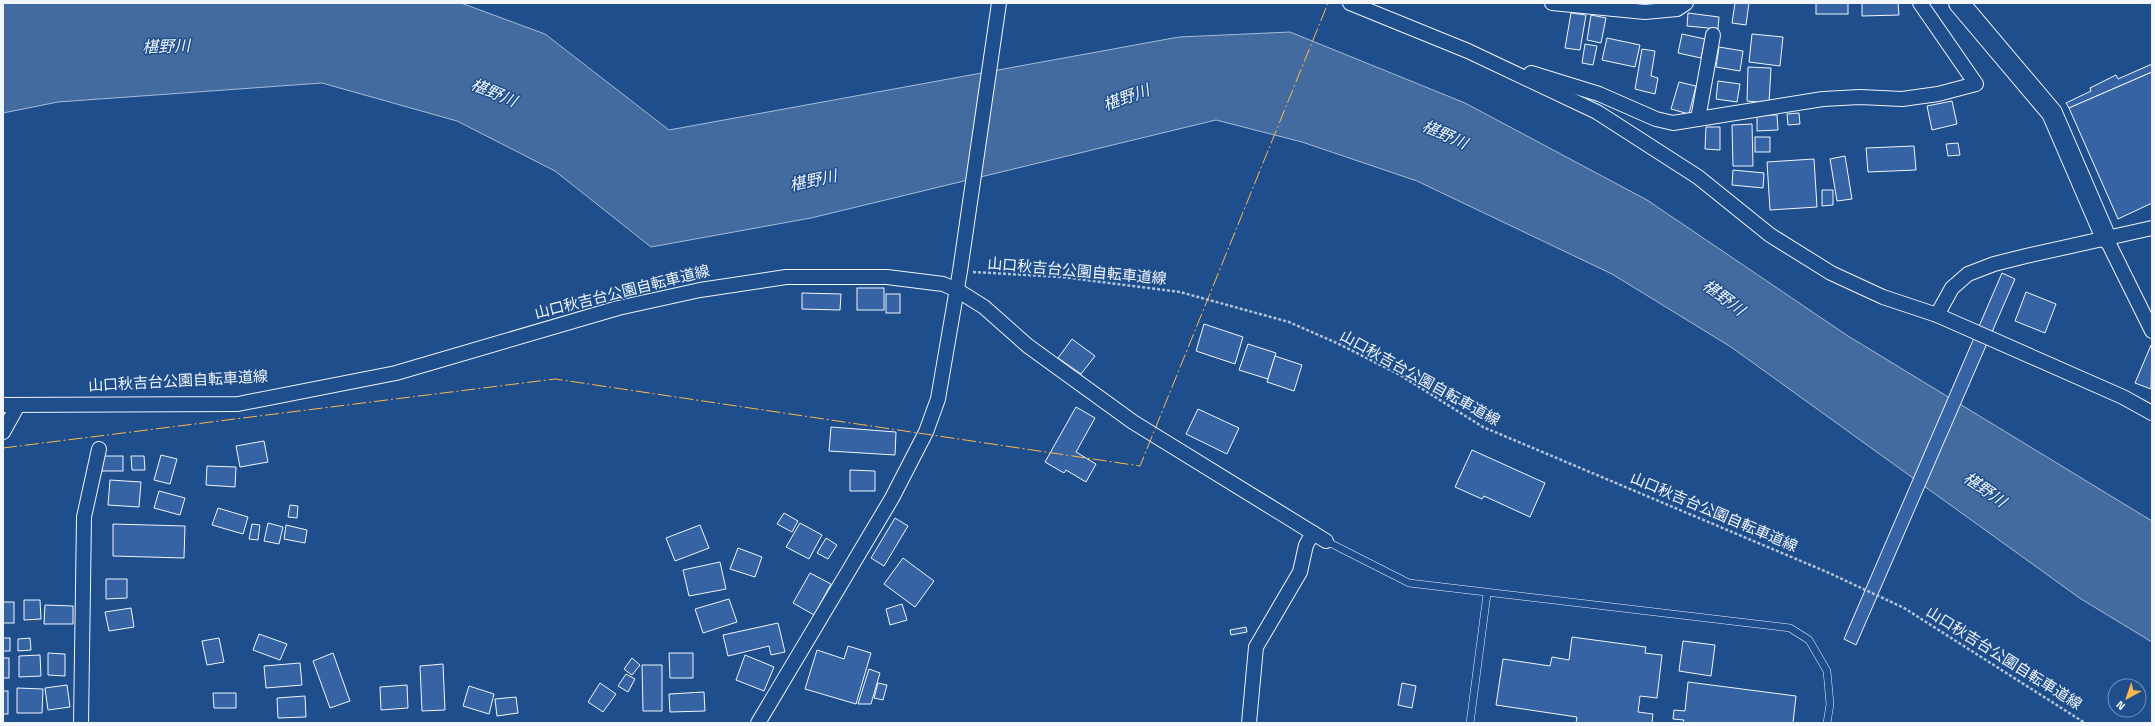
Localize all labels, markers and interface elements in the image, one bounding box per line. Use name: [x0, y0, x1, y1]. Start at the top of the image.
water label: 椹野川: [142, 33, 192, 59]
water label: 椹野川: [467, 72, 523, 113]
water label: 椹野川: [1099, 77, 1155, 116]
water label: 椹野川: [1418, 113, 1474, 156]
water label: 椹野川: [787, 163, 841, 197]
street label: 山口秋吉台公園自転車道線: [986, 251, 1168, 290]
street label: 山口秋吉台公園自転車道線: [532, 259, 712, 324]
water label: 椹野川: [1698, 273, 1752, 322]
street label: 山口秋吉台公園自転車道線: [1336, 324, 1505, 431]
street label: 山口秋吉台公園自転車道線: [87, 364, 268, 397]
water label: 椹野川: [1958, 465, 2013, 514]
street label: 山口秋吉台公園自転車道線: [1627, 466, 1802, 557]
street label: 山口秋吉台公園自転車道線: [1922, 600, 2087, 715]
north arrow: [2107, 678, 2147, 718]
text: N: [2113, 697, 2129, 714]

